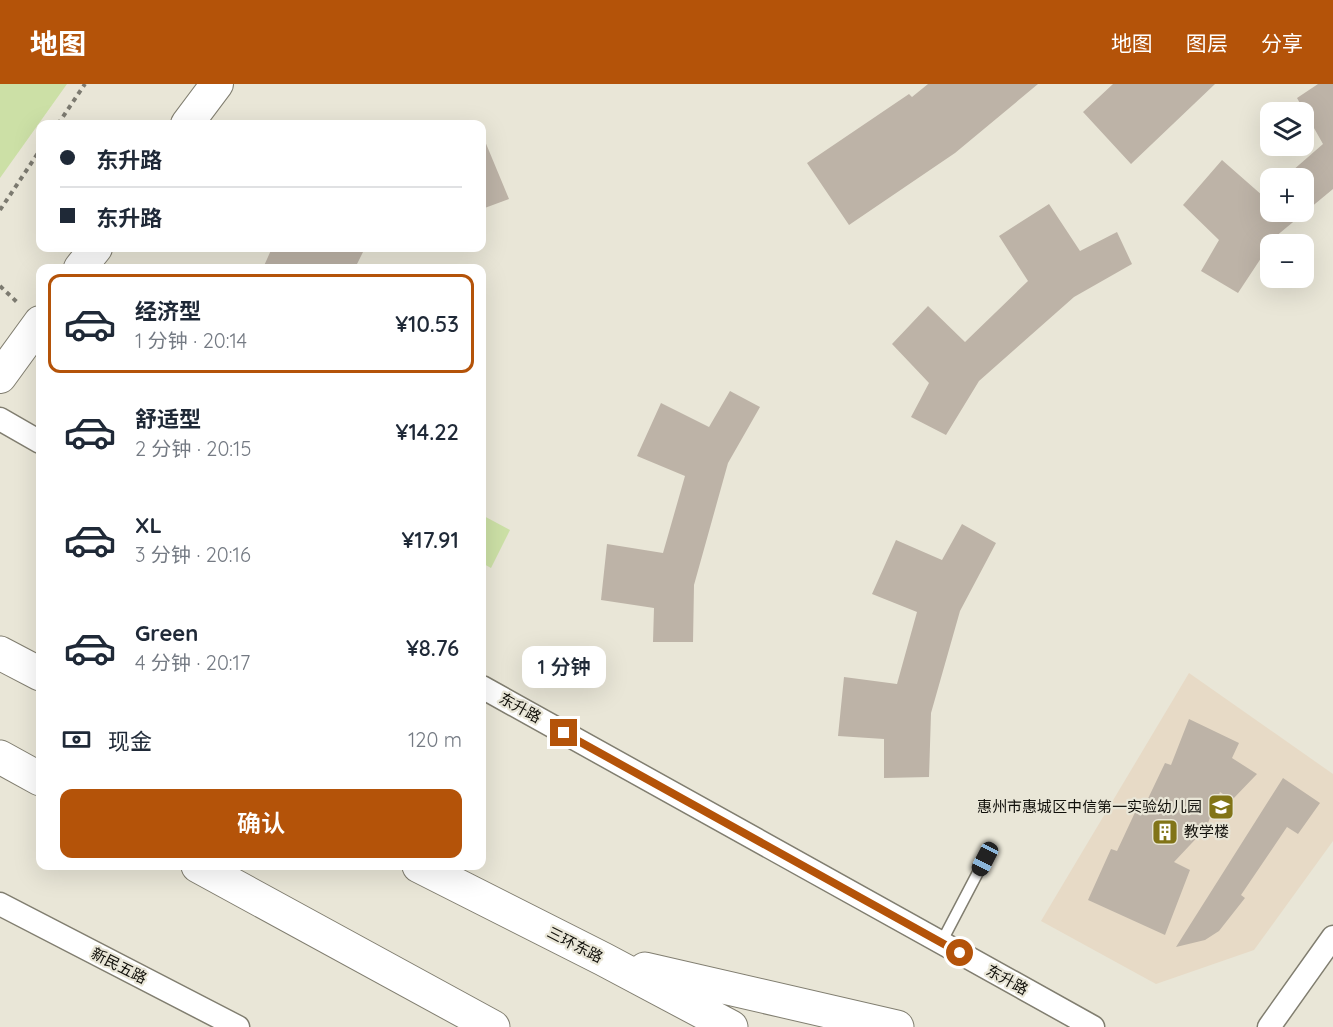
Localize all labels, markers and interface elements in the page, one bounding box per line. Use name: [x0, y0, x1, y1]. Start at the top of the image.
text: 地图: [30, 26, 86, 61]
text: 地图: [1111, 30, 1153, 56]
text: 图层: [1186, 30, 1228, 56]
text: 分享: [1261, 30, 1303, 56]
map controls: [1260, 102, 1314, 288]
button: layers: [1260, 102, 1314, 156]
text: 东升路: [96, 146, 162, 174]
button: +: [1260, 168, 1314, 222]
text: 东升路: [96, 204, 162, 232]
button: −: [1260, 234, 1314, 288]
icon: car: [63, 297, 117, 351]
text: 经济型: [135, 297, 201, 325]
text: ¥10.53: [395, 310, 459, 338]
text: 1 分钟 · 20:14: [135, 328, 247, 353]
icon: car: [63, 405, 117, 459]
text: 舒适型: [135, 405, 201, 433]
text: ¥14.22: [396, 418, 459, 446]
text: 2 分钟 · 20:15: [135, 436, 251, 461]
text: XL: [135, 511, 162, 539]
icon: car: [63, 513, 117, 567]
text: ¥17.91: [402, 526, 459, 554]
text: 3 分钟 · 20:16: [135, 542, 251, 567]
text: Green: [135, 619, 198, 647]
icon: car: [63, 621, 117, 675]
text: ¥8.76: [406, 634, 459, 662]
callout: 1 分钟: [522, 646, 606, 688]
text: 4 分钟 · 20:17: [135, 650, 250, 675]
text: 1 分钟: [537, 654, 591, 679]
street label: 东升路: [496, 688, 545, 727]
route end: [550, 719, 577, 746]
icon: cash: [60, 723, 93, 756]
text: 现金: [108, 727, 152, 755]
text: 120 m: [408, 727, 462, 752]
button: 确认: [60, 789, 462, 858]
school or university icon: 惠州市惠城区中信第一实验幼儿园: [1206, 792, 1236, 822]
place label: 惠州市惠城区中信第一实验幼儿园: [977, 797, 1202, 816]
building icon: 教学楼: [1150, 817, 1180, 847]
place label: 教学楼: [1184, 822, 1229, 841]
car: [969, 839, 1001, 879]
street label: 三环东路: [544, 922, 606, 967]
route start: [946, 939, 973, 966]
street label: 新民五路: [88, 943, 150, 988]
street label: 东升路: [983, 960, 1032, 999]

